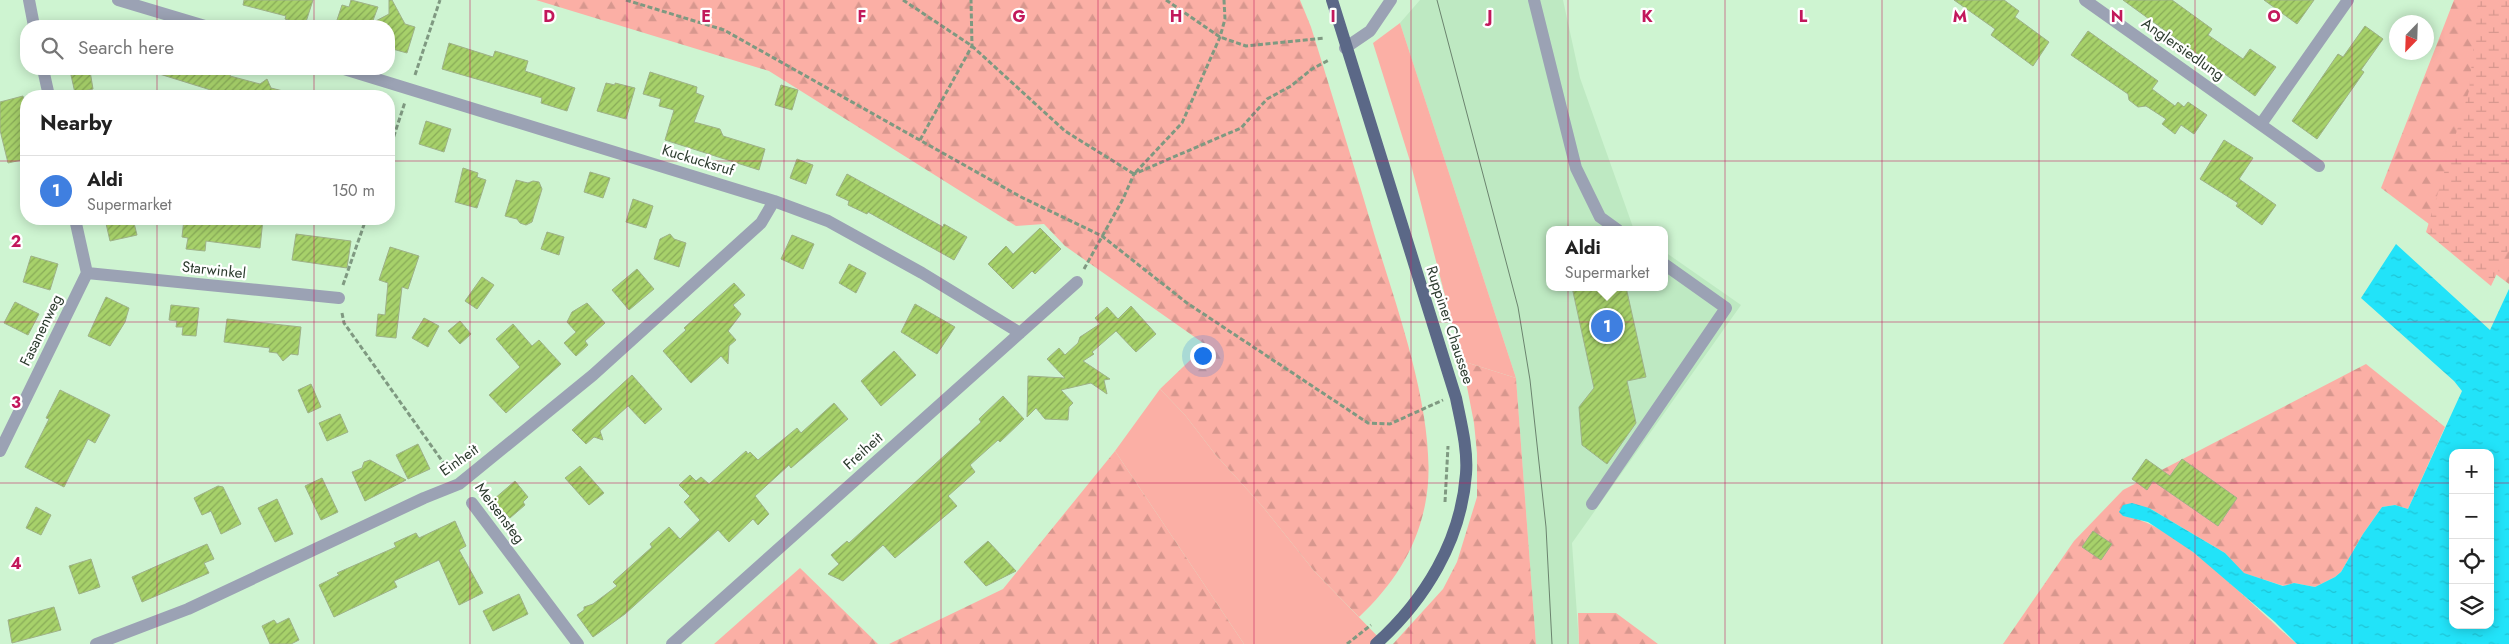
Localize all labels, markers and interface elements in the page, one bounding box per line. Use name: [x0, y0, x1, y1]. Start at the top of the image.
text: D: [543, 5, 555, 28]
text: E: [701, 5, 711, 28]
text: F: [858, 5, 866, 28]
text: G: [1012, 5, 1026, 28]
text: H: [1170, 5, 1182, 28]
text: I: [1330, 5, 1336, 28]
text: J: [1484, 5, 1493, 28]
text: K: [1641, 5, 1653, 28]
text: L: [1799, 5, 1808, 28]
text: M: [1953, 5, 1967, 28]
text: N: [2111, 5, 2123, 28]
text: O: [2267, 5, 2281, 28]
street label: Anglersiedlung: [2137, 12, 2229, 86]
north arrow: [2389, 15, 2434, 60]
search box: [20, 20, 395, 75]
icon: search: [38, 34, 66, 62]
text: Search here: [78, 34, 174, 61]
text: Nearby: [40, 108, 112, 138]
street label: Kuckucksruf: [659, 139, 738, 182]
text: Aldi: [87, 166, 123, 193]
text: 1: [52, 179, 60, 202]
text: 150 m: [332, 179, 375, 202]
text: Supermarket: [87, 193, 172, 216]
popup: [1546, 226, 1668, 291]
text: 2: [11, 230, 21, 253]
text: Aldi: [1565, 234, 1601, 261]
street label: Starwinkel: [181, 256, 247, 284]
text: Supermarket: [1565, 261, 1649, 284]
street label: Ruppiner Chaussee: [1420, 263, 1480, 387]
street label: Fasanenweg: [14, 290, 68, 370]
pin: 1: [1591, 307, 1623, 345]
your location: [1190, 343, 1216, 369]
text: 3: [11, 391, 21, 414]
street label: Freiheit: [838, 427, 888, 475]
street label: Einheit: [435, 438, 483, 481]
map controls: [2449, 449, 2494, 629]
button: +: [2449, 449, 2494, 494]
street label: Meisensteg: [470, 478, 530, 548]
button: −: [2449, 494, 2494, 539]
button: locate: [2449, 539, 2494, 584]
text: 4: [10, 552, 22, 575]
button: layers: [2449, 584, 2494, 629]

